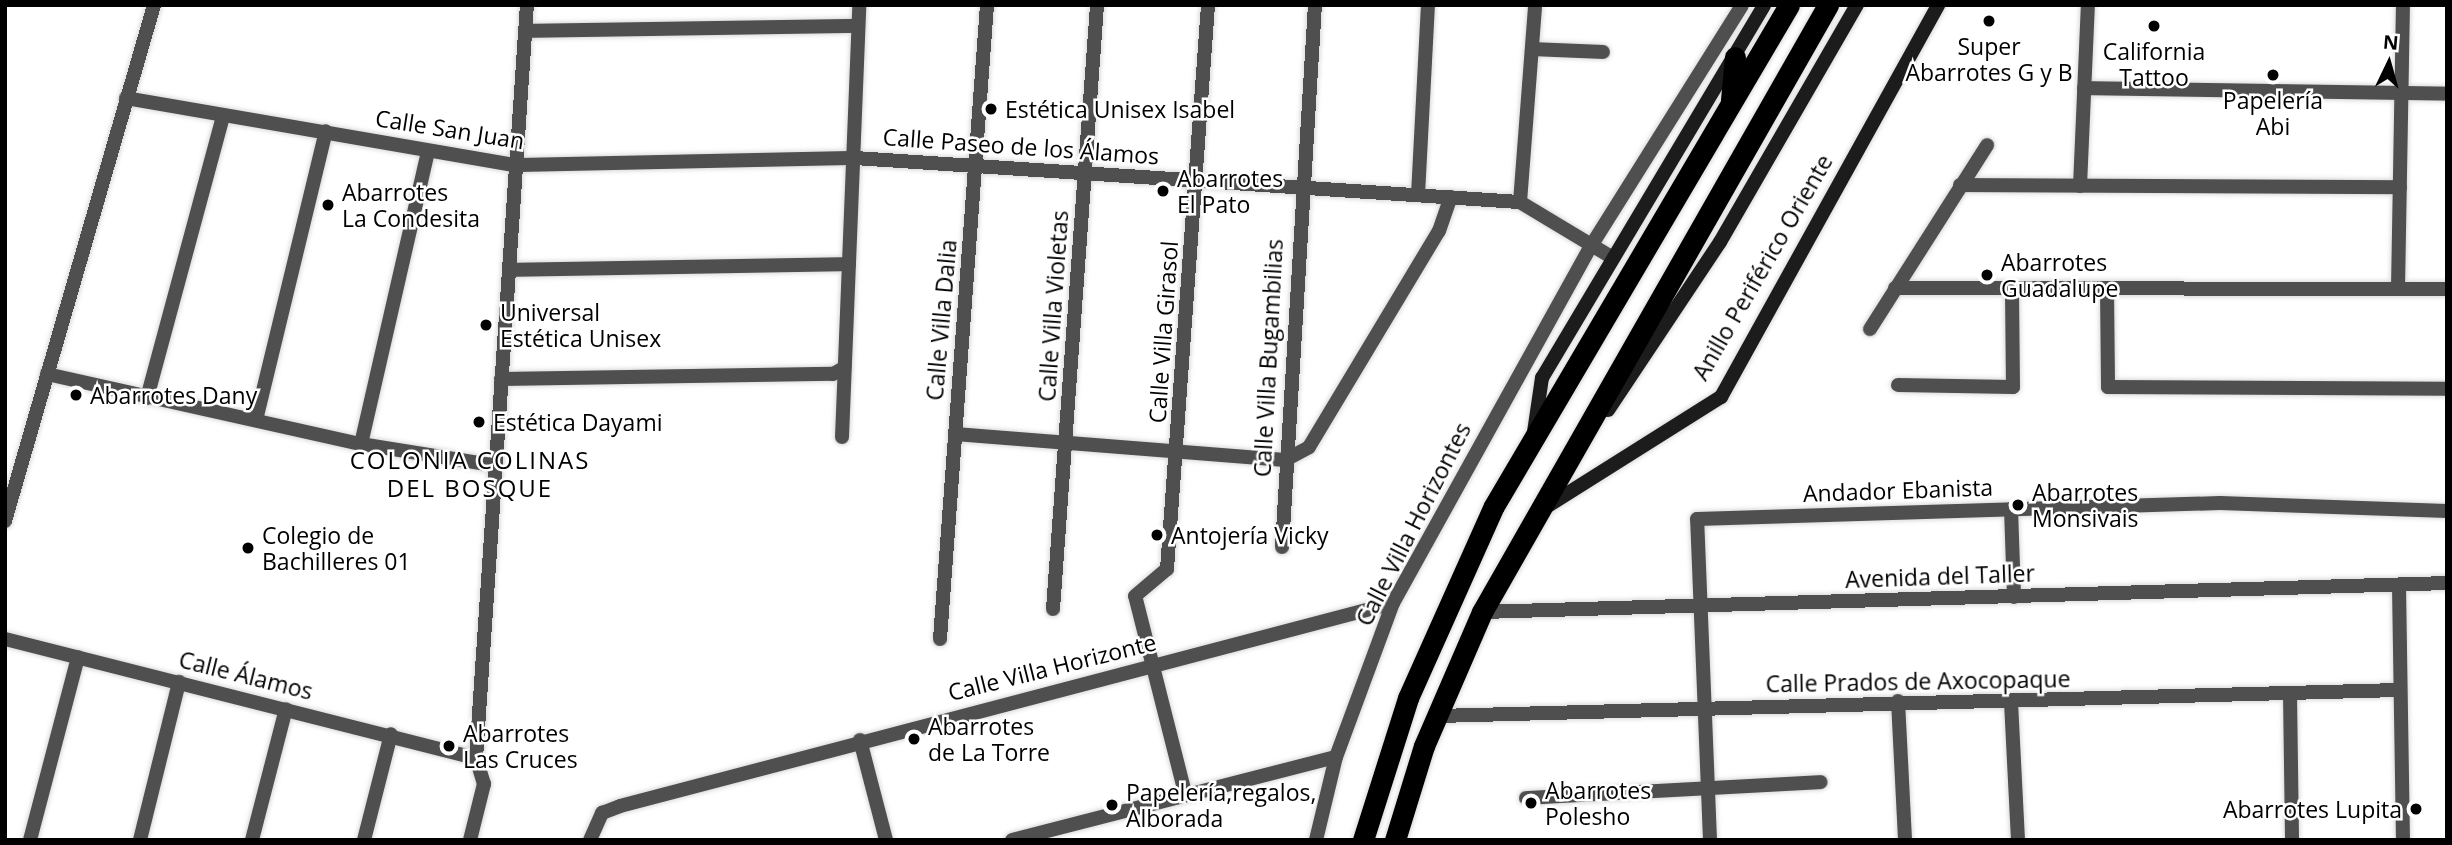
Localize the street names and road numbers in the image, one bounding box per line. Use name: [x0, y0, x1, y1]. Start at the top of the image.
street label: Calle San Juan: [374, 104, 526, 154]
street label: Calle Paseo de los Álamos: [882, 123, 1160, 169]
street label: Anillo Periférico Oriente: [1686, 149, 1838, 385]
street label: Calle Villa Violetas: [1033, 209, 1073, 403]
street label: Calle Villa Dalia: [920, 238, 962, 402]
street label: Calle Villa Bugambilias: [1248, 238, 1288, 478]
street label: Calle Villa Girasol: [1143, 240, 1183, 424]
street label: Calle Villa Horizontes: [1350, 418, 1476, 630]
street label: Andador Ebanista: [1802, 473, 1994, 507]
street label: Avenida del Taller: [1845, 559, 2035, 593]
street label: Calle Villa Horizonte: [945, 628, 1159, 706]
street label: Calle Álamos: [176, 645, 316, 705]
street label: Calle Prados de Axocopaque: [1765, 665, 2071, 697]

